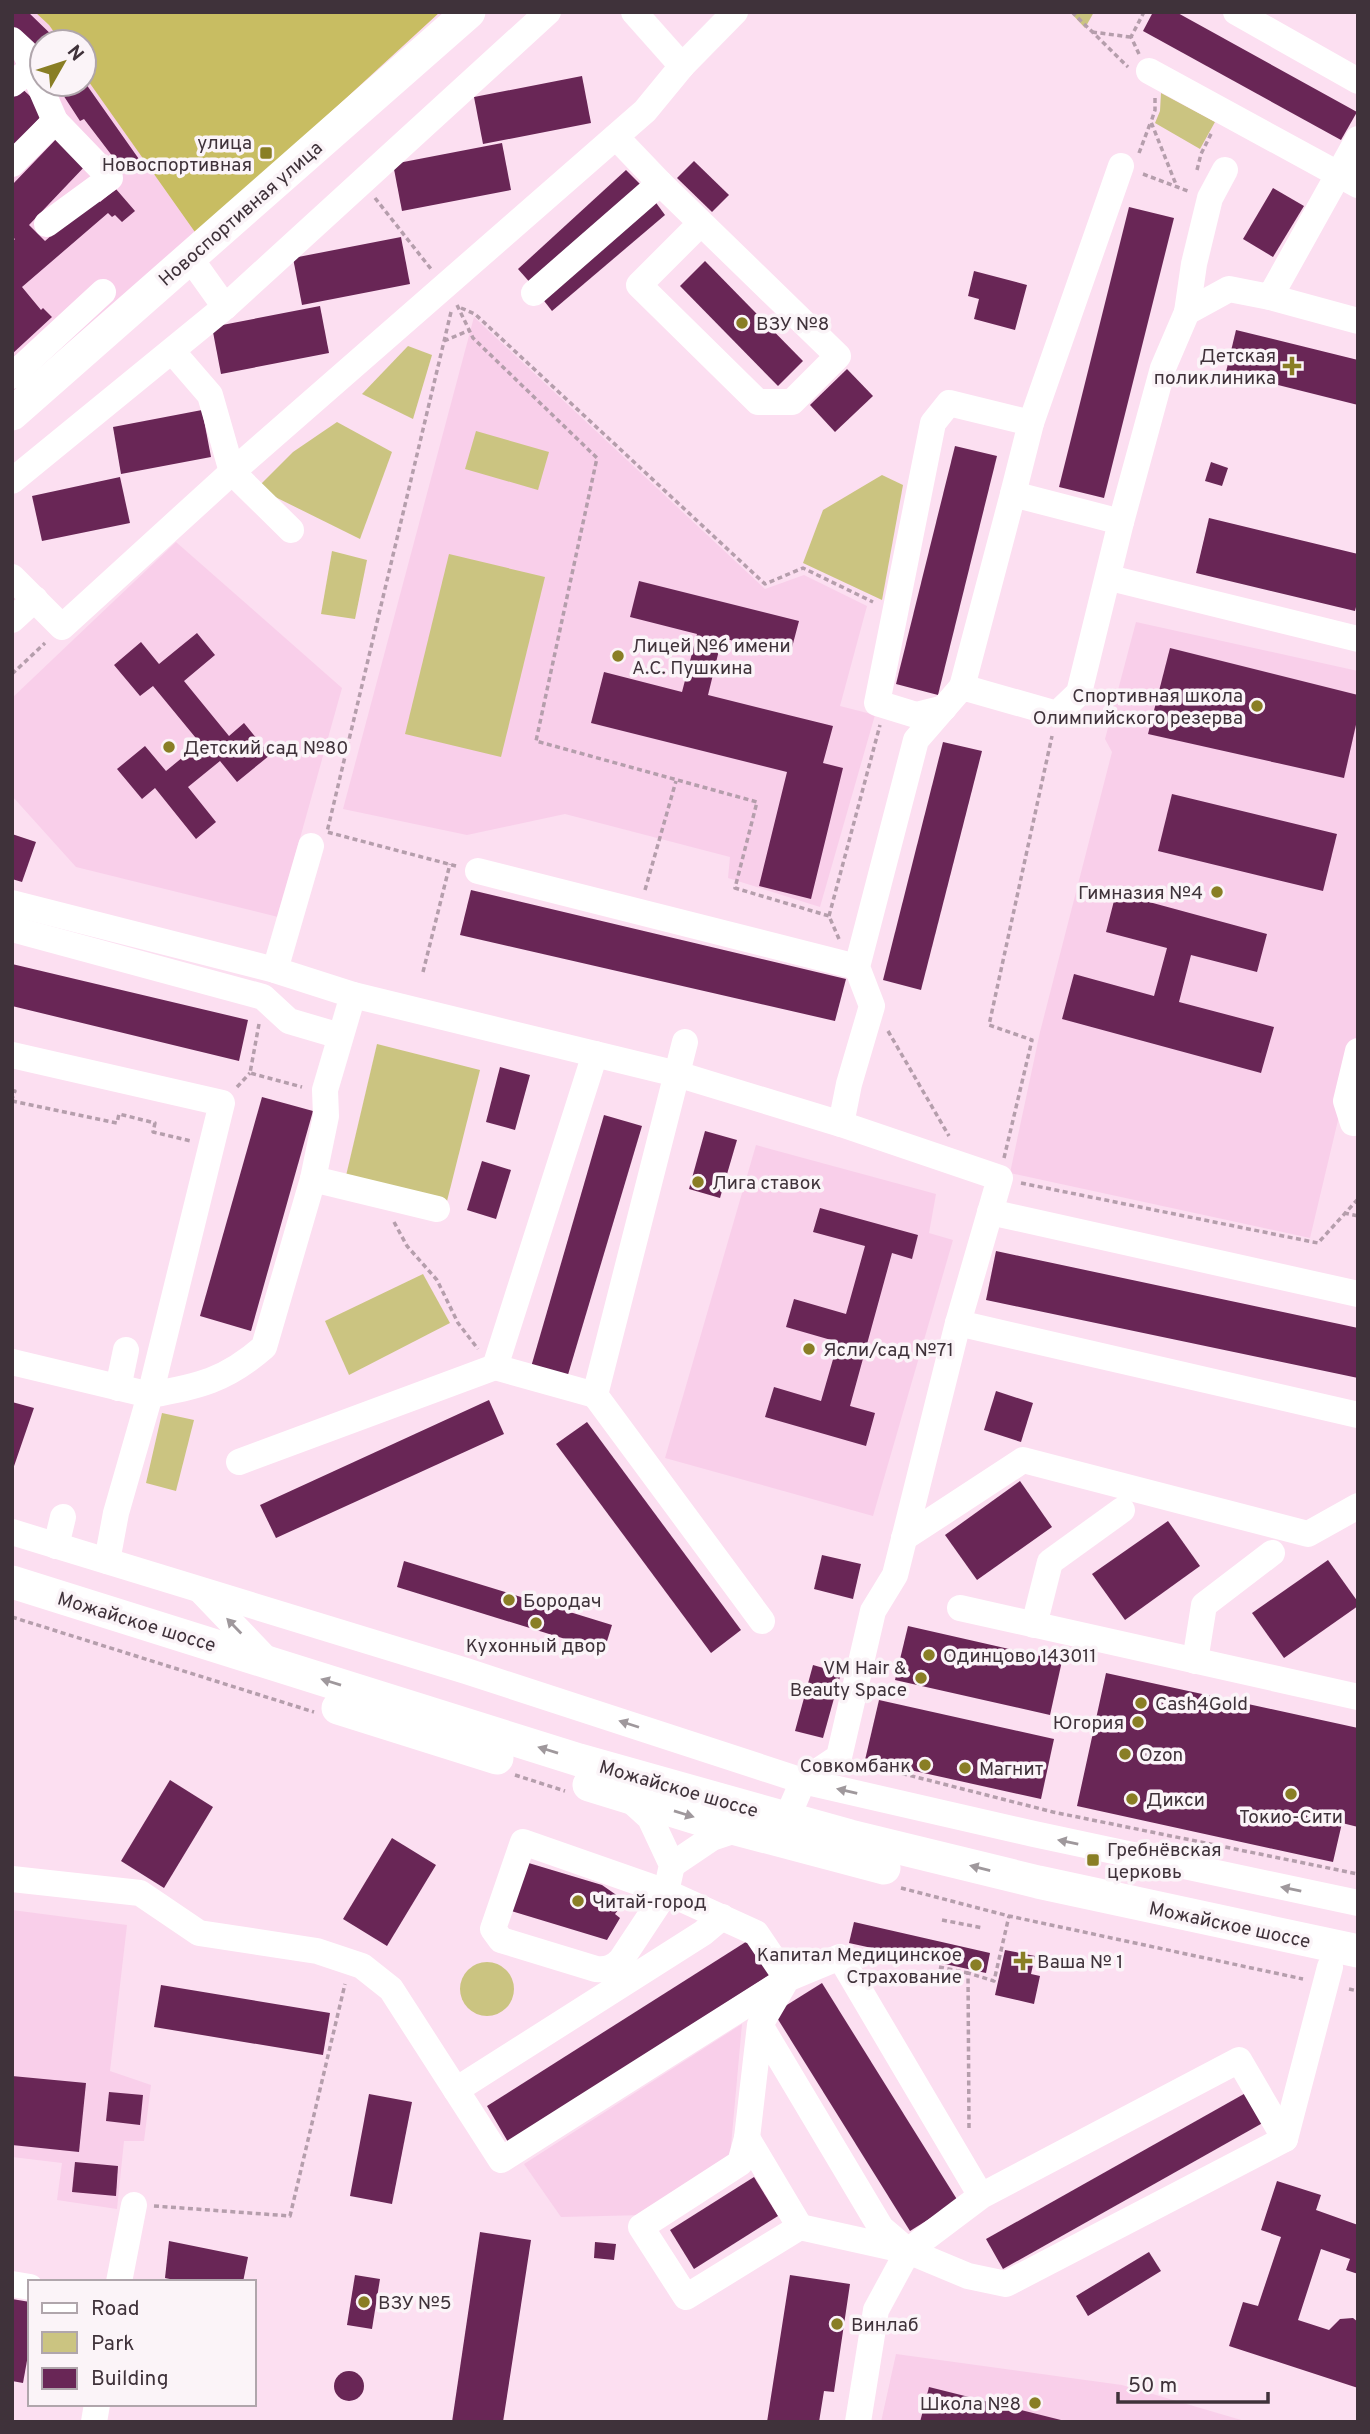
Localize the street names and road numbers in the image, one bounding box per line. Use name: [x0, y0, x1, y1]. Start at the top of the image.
street label: Новоспортивная улица: [154, 137, 328, 292]
street label: Можайское шоссе: [54, 1587, 219, 1658]
street label: Можайское шоссе: [596, 1756, 761, 1824]
street label: Можайское шоссе: [1147, 1897, 1313, 1955]

